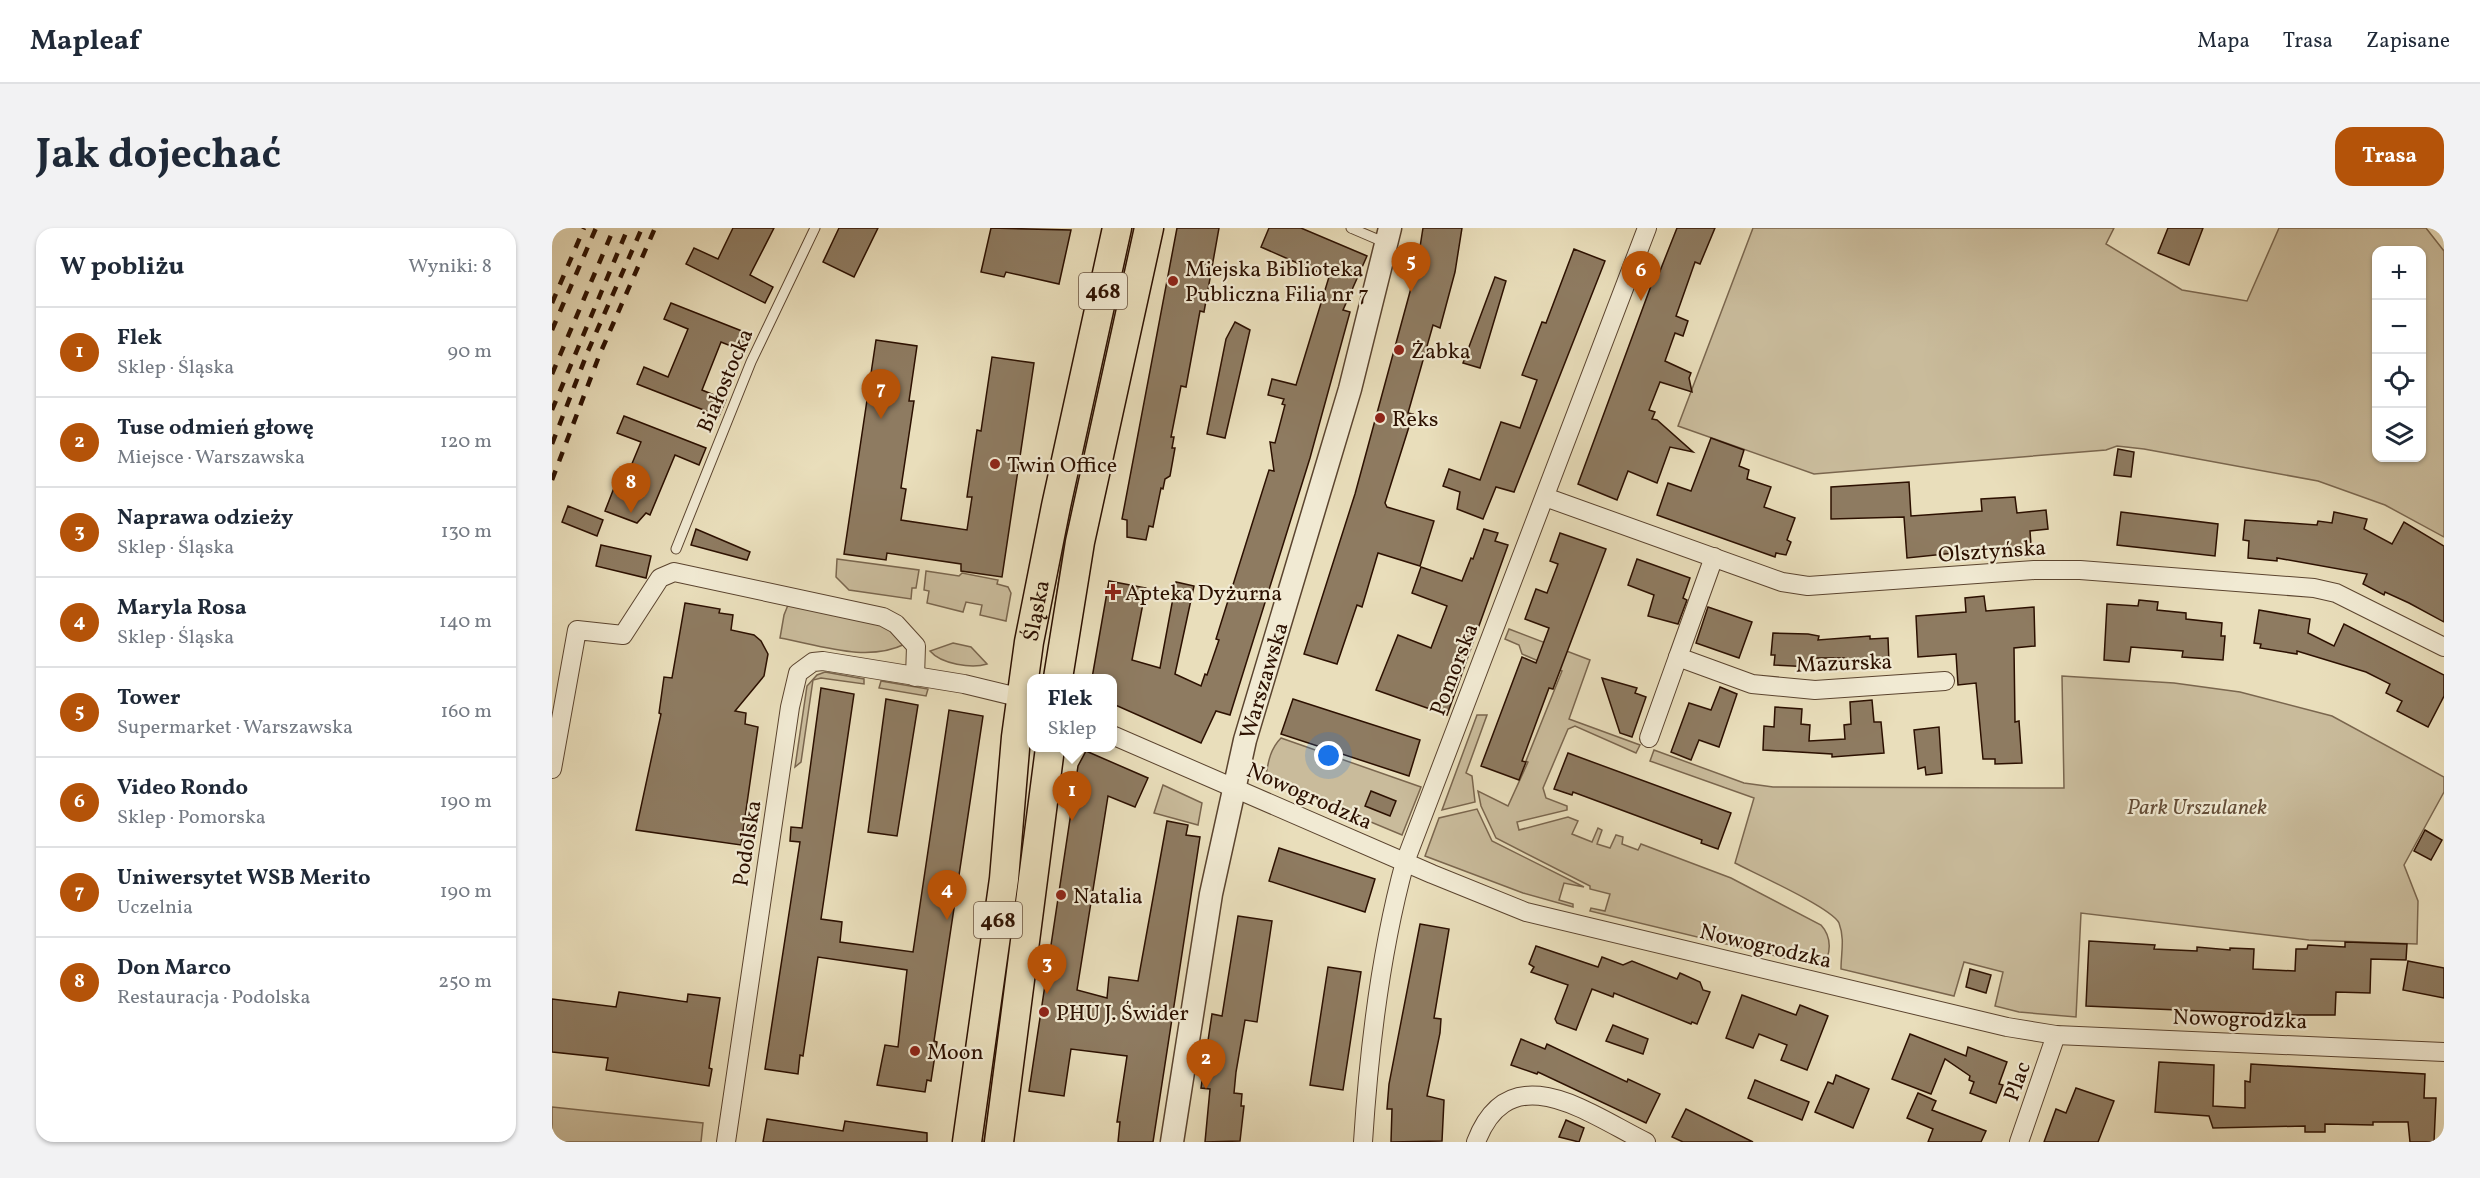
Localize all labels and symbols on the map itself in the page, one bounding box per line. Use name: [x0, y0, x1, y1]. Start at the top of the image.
pin: 5: [1392, 242, 1430, 292]
pin: 6: [1622, 251, 1660, 301]
place label: Miejska Biblioteka Publiczna Filia nr 7: [1185, 255, 1369, 311]
road number: 468: [1079, 273, 1127, 309]
marker: Miejska Biblioteka Publiczna Filia nr 7: [1166, 274, 1180, 288]
street label: Białostocka: [690, 324, 762, 438]
place label: Żabka: [1411, 337, 1471, 368]
marker: Żabka: [1392, 343, 1406, 357]
pin: 7: [862, 370, 900, 419]
place label: Reks: [1392, 405, 1438, 436]
marker: Reks: [1373, 411, 1387, 425]
place label: Twin Office: [1007, 451, 1117, 482]
marker: Twin Office: [988, 457, 1002, 471]
pin: 8: [612, 464, 650, 513]
street label: Olsztyńska: [1937, 533, 2047, 572]
street label: Śląska: [1016, 578, 1059, 645]
place label: Apteka Dyżurna: [1125, 579, 1282, 610]
marker: Apteka Dyżurna: [1106, 585, 1120, 599]
street label: Warszawska: [1233, 619, 1297, 743]
street label: Pomorska: [1424, 619, 1487, 721]
street label: Mazurska: [1795, 647, 1893, 682]
your location: [1314, 741, 1343, 770]
street label: Nowogrodzka: [1241, 756, 1377, 839]
pin: 1: [1052, 772, 1092, 821]
park label: Park Urszulanek: [2127, 793, 2267, 824]
street label: Podolska: [726, 798, 771, 889]
pin: 4: [928, 870, 966, 920]
place label: Natalia: [1073, 882, 1143, 913]
marker: Natalia: [1054, 888, 1068, 902]
road number: 468: [974, 902, 1022, 938]
street label: Nowogrodzka: [1696, 917, 1835, 978]
pin: 3: [1028, 944, 1066, 994]
place label: PHU J. Świder: [1056, 999, 1189, 1030]
street label: Nowogrodzka: [2172, 1003, 2308, 1038]
marker: PHU J. Świder: [1037, 1005, 1051, 1019]
place label: Moon: [927, 1038, 984, 1069]
pin: 2: [1186, 1040, 1226, 1089]
marker: Moon: [908, 1044, 922, 1058]
street label: Plac: [1997, 1058, 2040, 1106]

